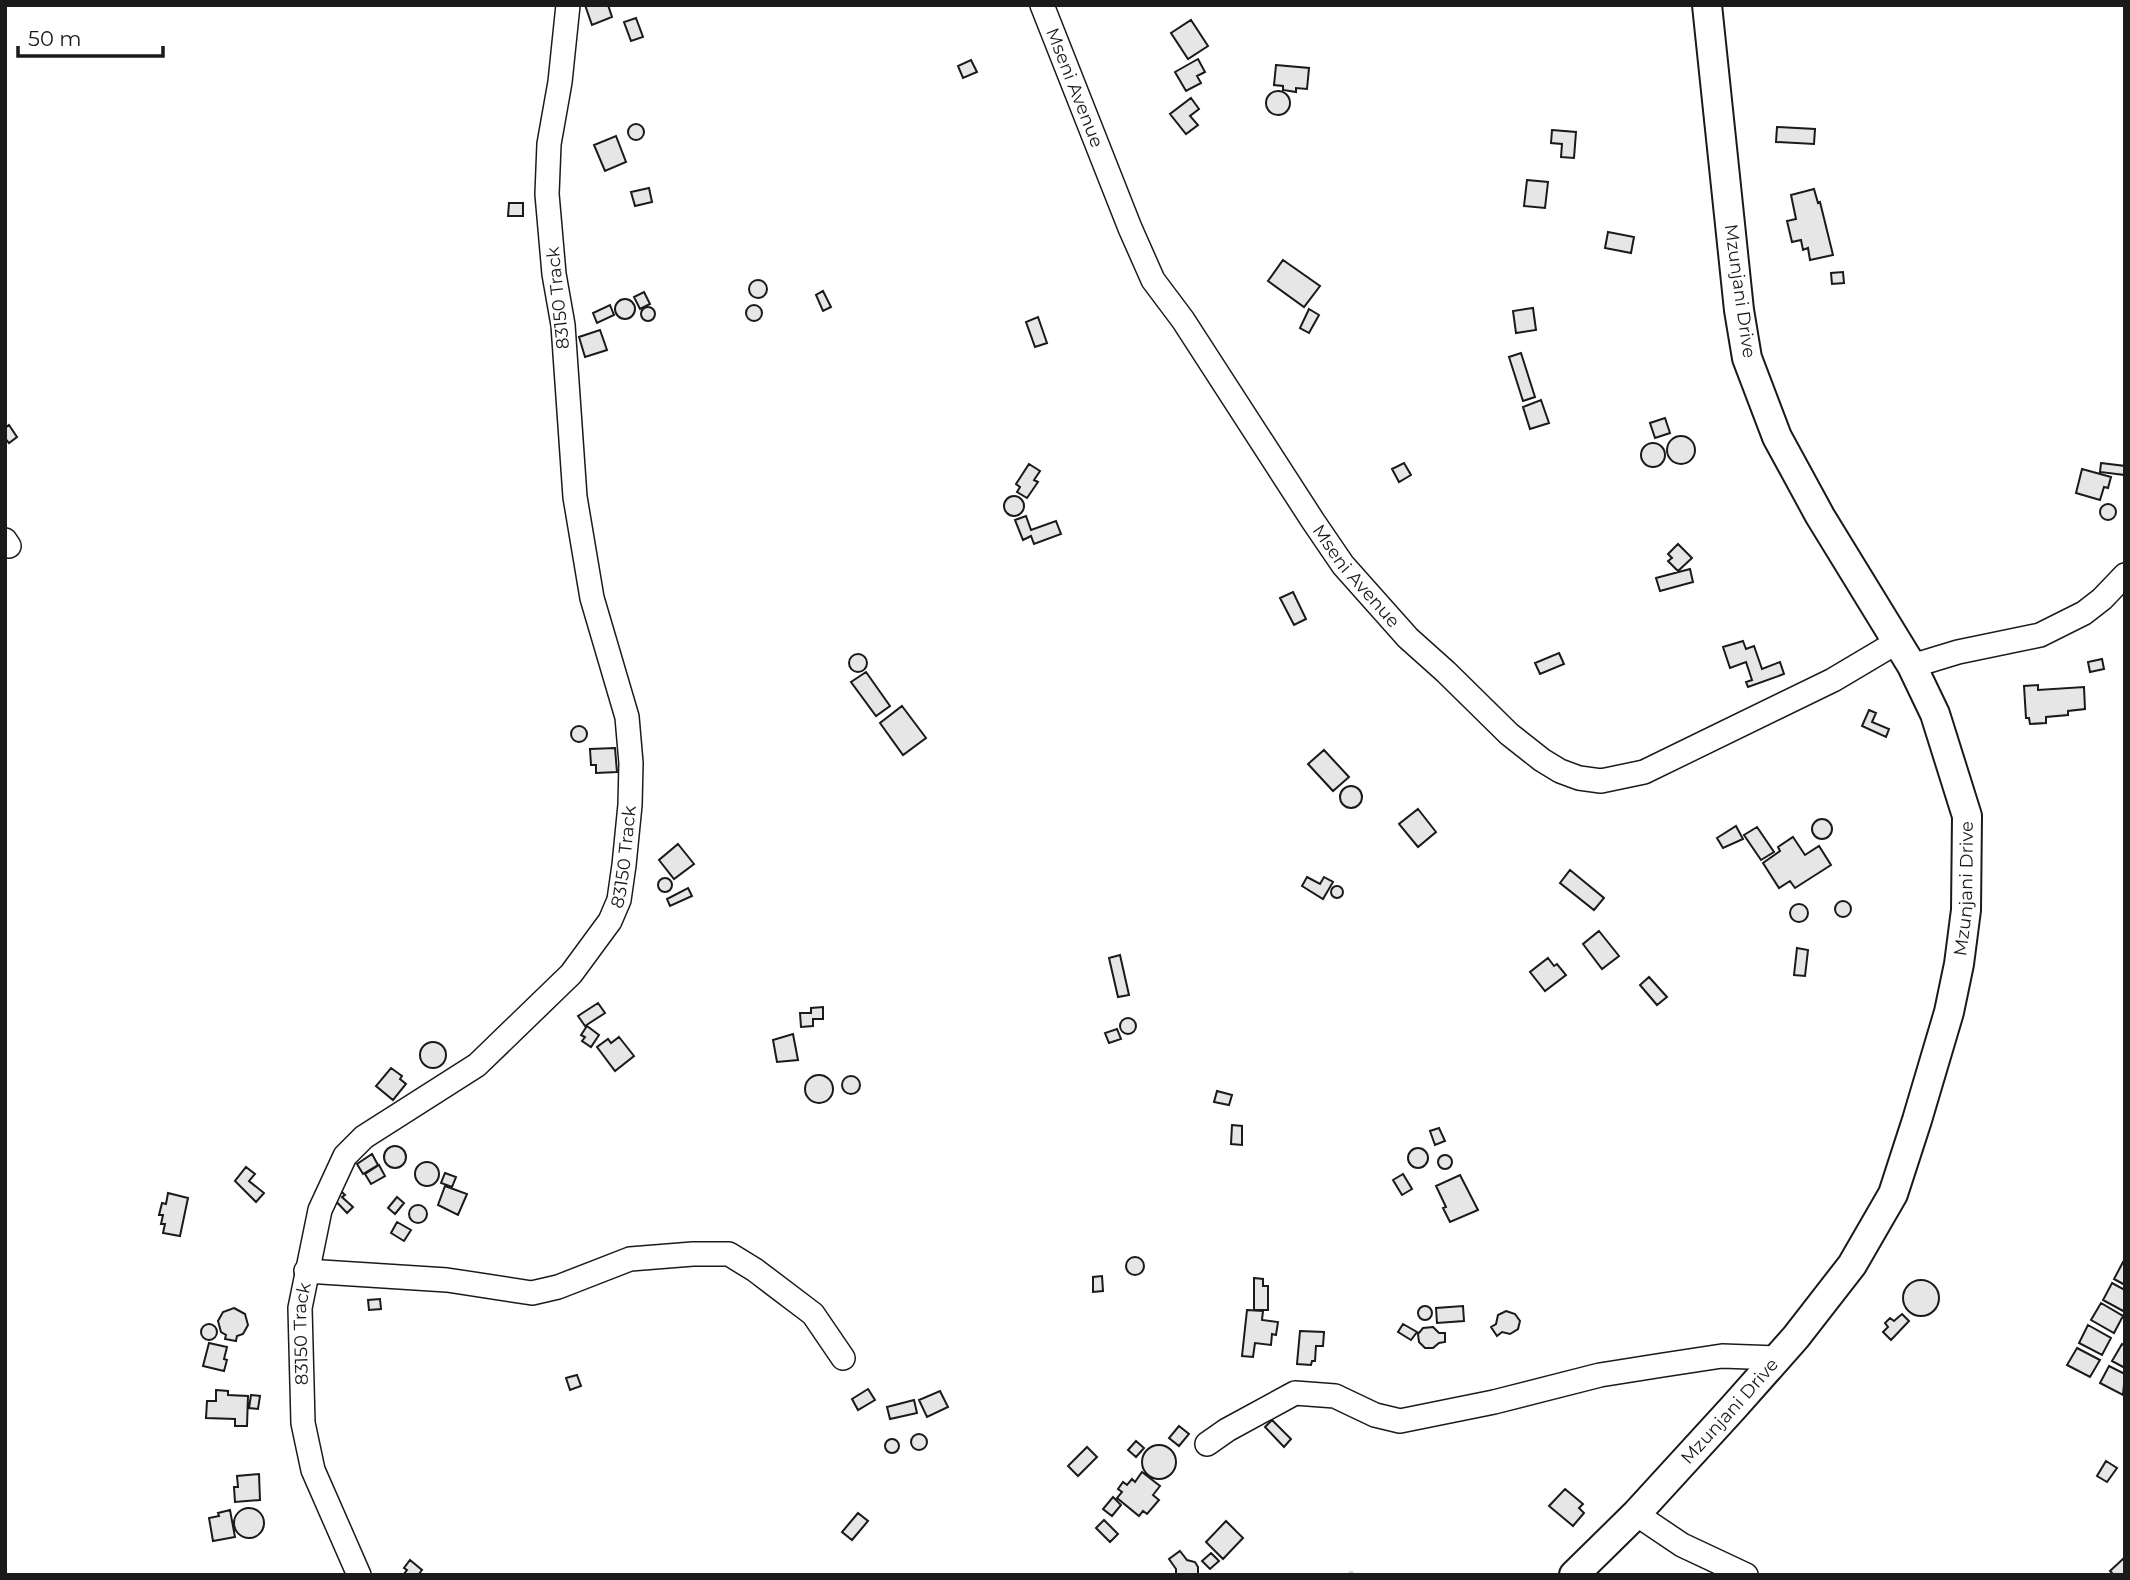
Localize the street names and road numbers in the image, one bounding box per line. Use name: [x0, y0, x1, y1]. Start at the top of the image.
street label: Mseni Avenue: [1041, 25, 1108, 151]
street label: Mzunjani Drive: [1720, 223, 1760, 360]
street label: 83150 Track: [542, 245, 574, 350]
street label: Mseni Avenue: [1308, 520, 1405, 632]
street label: 83150 Track: [606, 804, 641, 912]
street label: Mzunjani Drive: [1949, 821, 1978, 957]
street label: 83150 Track: [289, 1280, 316, 1385]
street label: Mzunjani Drive: [1676, 1354, 1783, 1469]

